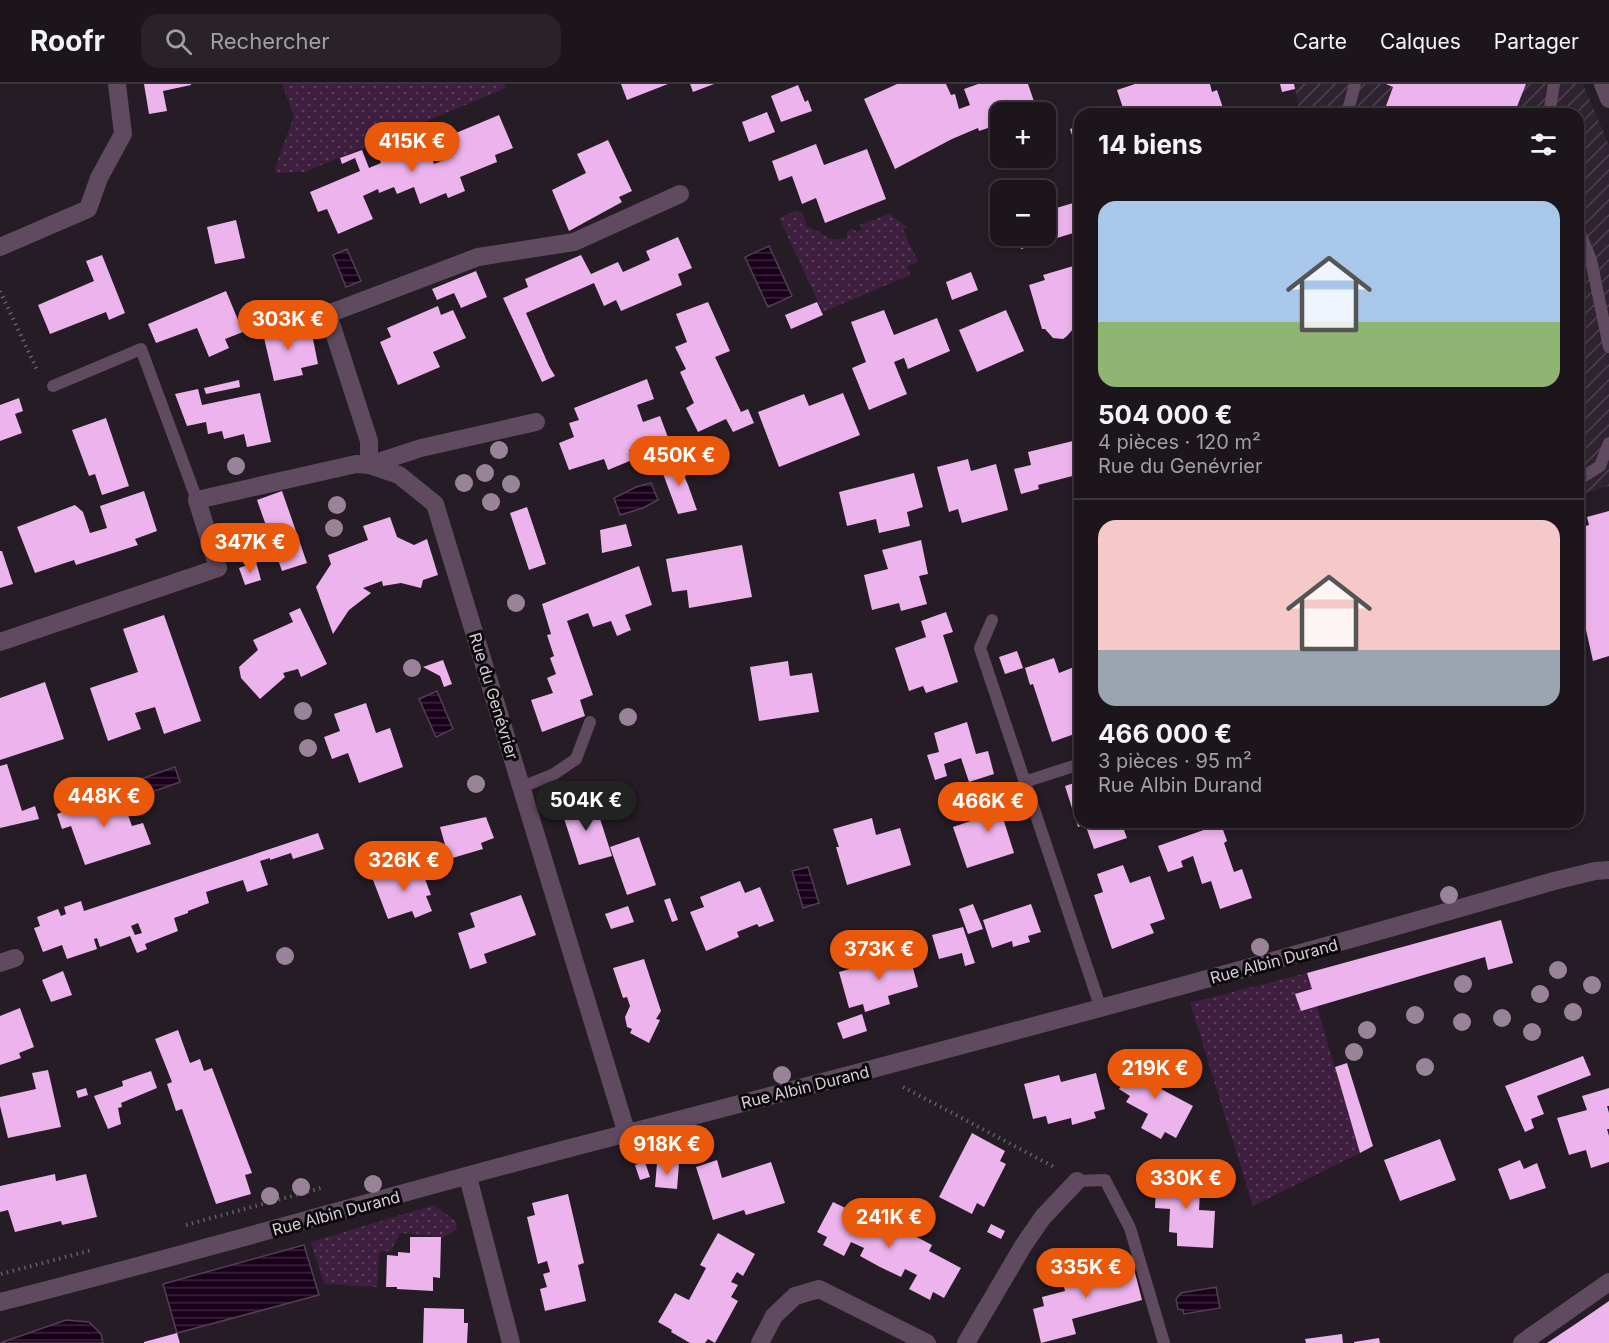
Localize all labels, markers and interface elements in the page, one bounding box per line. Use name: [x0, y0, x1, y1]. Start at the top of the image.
search box: [141, 14, 561, 68]
text: Roofr: [30, 24, 105, 58]
icon: search: [162, 25, 195, 58]
text: Rechercher: [210, 28, 330, 54]
text: Carte: [1293, 29, 1347, 54]
text: Calques: [1380, 29, 1461, 54]
text: Partager: [1494, 29, 1579, 54]
map controls: [990, 102, 1056, 246]
button: +: [990, 102, 1056, 168]
pin: 415K €: [363, 122, 461, 173]
icon: filters: [1527, 128, 1560, 161]
text: 415K €: [379, 129, 445, 153]
text: 14 biens: [1098, 129, 1203, 160]
button: −: [990, 180, 1056, 246]
icon: home: [1275, 240, 1383, 348]
pin: 303K €: [239, 300, 337, 351]
text: 303K €: [252, 307, 324, 331]
text: 504 000 €: [1098, 399, 1232, 430]
text: 4 pièces · 120 m²: [1098, 430, 1261, 454]
pin: 450K €: [630, 436, 728, 487]
text: 450K €: [643, 443, 715, 467]
text: Rue du Genévrier: [1098, 454, 1262, 478]
pin: 347K €: [201, 523, 299, 574]
text: 347K €: [215, 530, 285, 554]
icon: home: [1275, 559, 1383, 667]
street label: Rue du Genévrier: [465, 630, 523, 762]
text: 466 000 €: [1098, 718, 1232, 749]
text: 3 pièces · 95 m²: [1098, 749, 1252, 773]
text: Rue Albin Durand: [1098, 773, 1262, 797]
pin: 448K €: [55, 777, 153, 828]
pin: 504K €: [537, 781, 635, 832]
pin: 466K €: [939, 782, 1037, 833]
text: 448K €: [68, 784, 140, 808]
text: 504K €: [550, 788, 622, 812]
text: 466K €: [952, 789, 1024, 813]
pin: 326K €: [355, 841, 453, 892]
text: 326K €: [368, 848, 440, 872]
pin: 373K €: [830, 930, 928, 981]
street label: Rue Albin Durand: [1208, 934, 1340, 988]
text: 373K €: [844, 937, 914, 961]
pin: 219K €: [1106, 1049, 1204, 1100]
text: 219K €: [1121, 1056, 1189, 1080]
street label: Rue Albin Durand: [739, 1061, 871, 1113]
pin: 918K €: [618, 1125, 716, 1176]
text: 918K €: [633, 1132, 701, 1156]
pin: 330K €: [1137, 1159, 1235, 1210]
text: 330K €: [1150, 1166, 1222, 1190]
street label: Rue Albin Durand: [270, 1186, 402, 1240]
pin: 241K €: [840, 1198, 938, 1249]
text: 241K €: [856, 1205, 922, 1229]
pin: 335K €: [1037, 1248, 1135, 1299]
text: 335K €: [1050, 1255, 1122, 1279]

